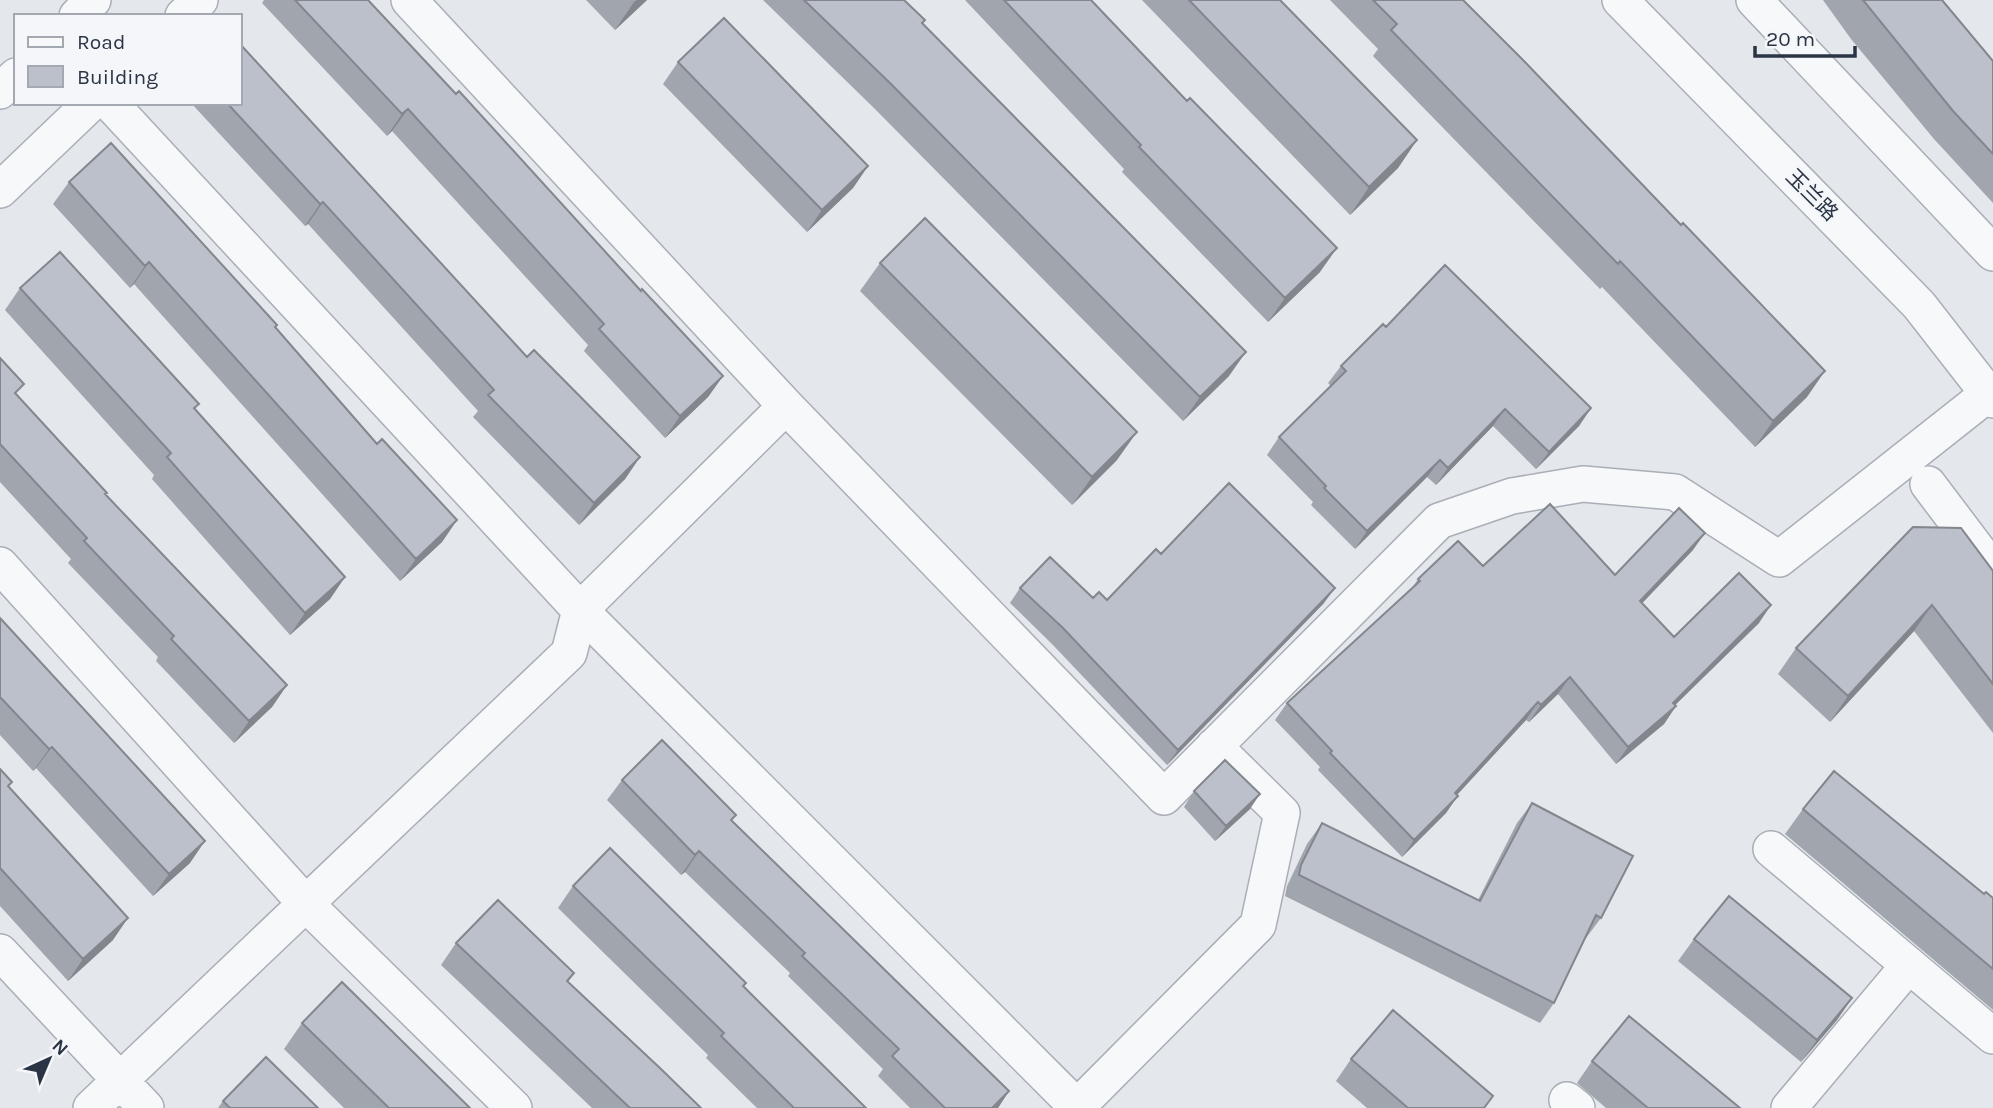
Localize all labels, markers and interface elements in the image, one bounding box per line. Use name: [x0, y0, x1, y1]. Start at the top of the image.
legend: [14, 14, 242, 105]
scale bar: [1755, 14, 1855, 58]
text: 20 m: [1766, 27, 1815, 51]
text: Road: [77, 30, 125, 54]
text: Building: [77, 65, 158, 89]
street label: 玉兰路: [1781, 164, 1843, 226]
north arrow: [14, 1024, 84, 1094]
text: N: [48, 1035, 73, 1060]

